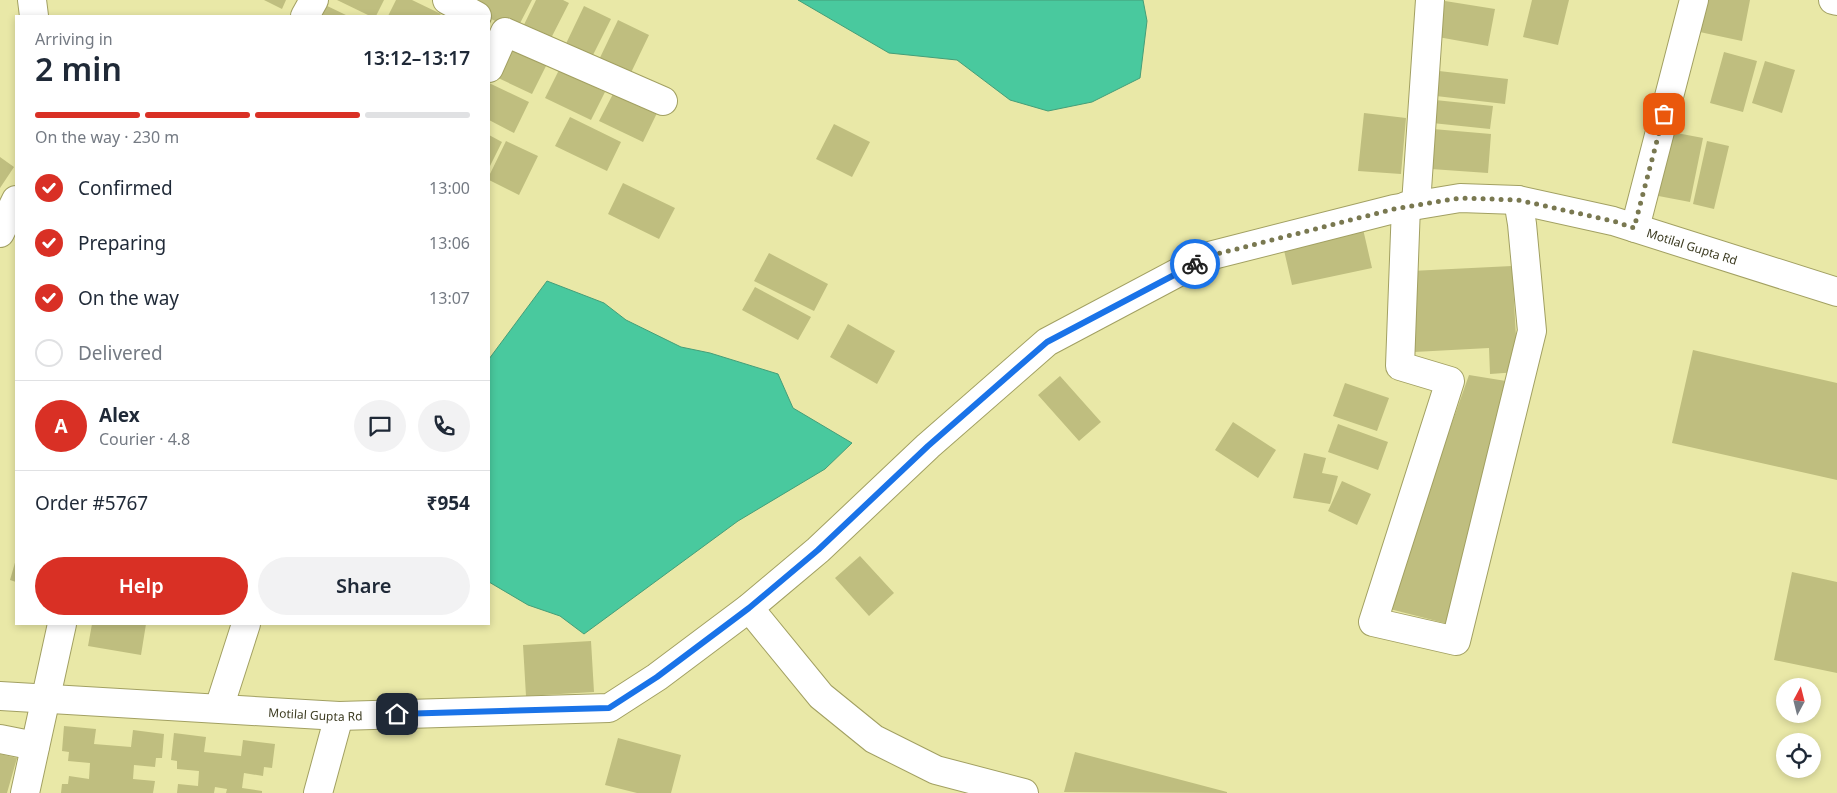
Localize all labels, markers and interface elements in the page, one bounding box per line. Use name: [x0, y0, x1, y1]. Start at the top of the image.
text: Arriving in: [35, 28, 113, 50]
text: 13:12–13:17: [363, 45, 470, 71]
text: 2 min: [35, 47, 122, 90]
pin: [1643, 93, 1685, 135]
icon: bag: [1650, 100, 1678, 128]
text: On the way · 230 m: [35, 126, 179, 148]
icon: check: [35, 174, 63, 202]
text: Confirmed: [78, 175, 173, 201]
text: 13:00: [429, 177, 470, 199]
street label: Motilal Gupta Rd: [1645, 224, 1740, 268]
icon: check: [35, 229, 63, 257]
text: Preparing: [78, 230, 166, 256]
text: 13:06: [429, 232, 470, 254]
courier: [1170, 239, 1220, 289]
icon: bike: [1181, 250, 1209, 278]
icon: check: [35, 284, 63, 312]
text: On the way: [78, 285, 179, 311]
text: 13:07: [429, 287, 470, 309]
text: Delivered: [78, 340, 163, 366]
button: chat: [354, 400, 406, 452]
button: phone: [418, 400, 470, 452]
text: Alex: [99, 402, 140, 428]
text: A: [54, 413, 68, 439]
text: Courier · 4.8: [99, 428, 190, 450]
text: Order #5767: [35, 490, 148, 516]
text: ₹954: [427, 490, 470, 516]
button: Help: [35, 557, 248, 615]
button: Share: [258, 557, 470, 615]
north arrow: [1776, 678, 1821, 722]
map controls: [1776, 678, 1821, 778]
pin: [376, 693, 418, 735]
icon: home: [383, 700, 411, 728]
street label: Motilal Gupta Rd: [268, 703, 363, 725]
button: locate: [1776, 733, 1821, 778]

